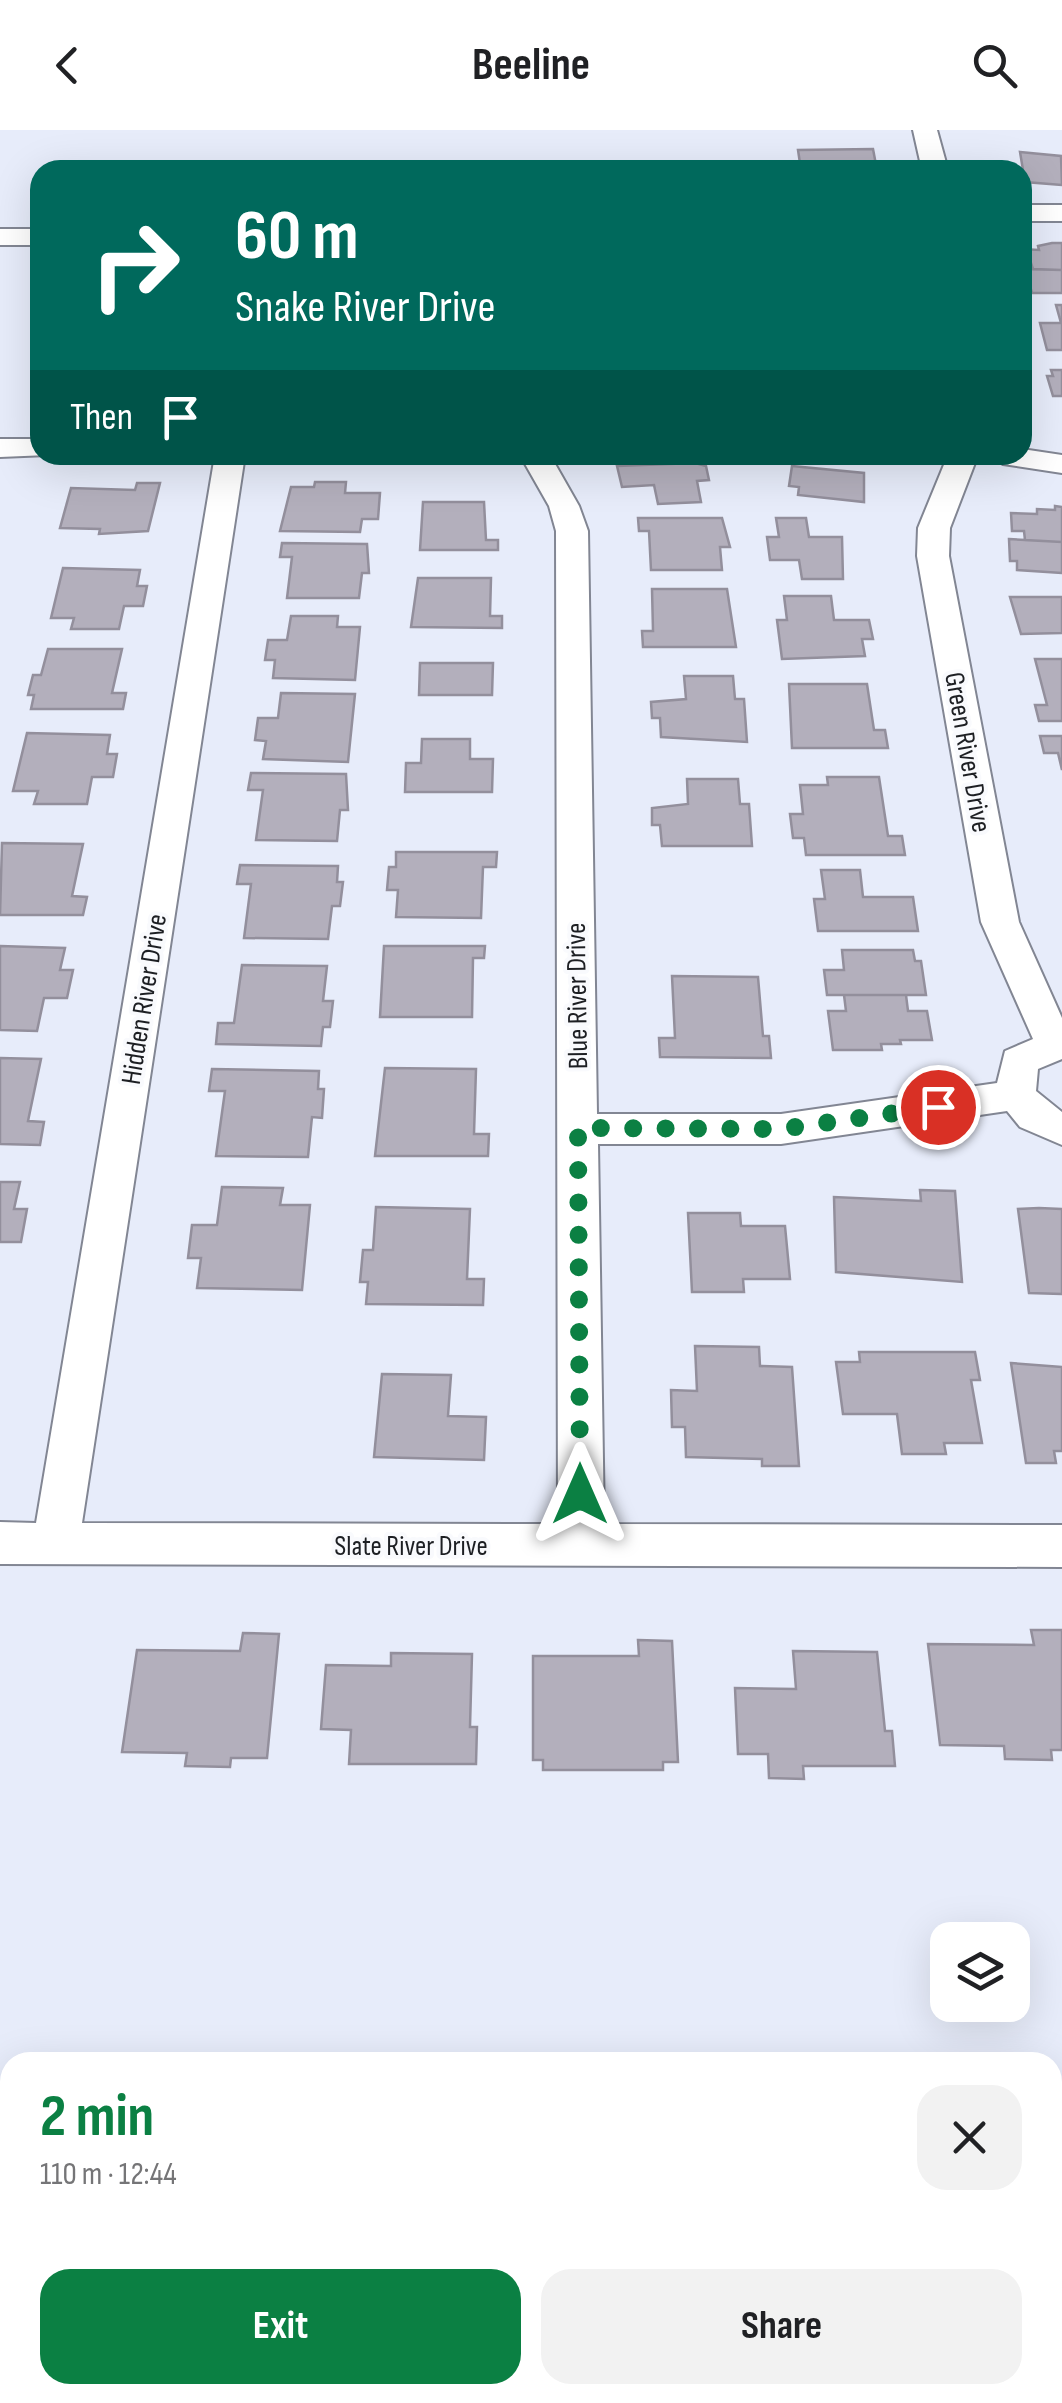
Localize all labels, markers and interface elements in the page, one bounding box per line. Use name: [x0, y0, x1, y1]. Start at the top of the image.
icon: back: [40, 38, 95, 93]
text: Beeline: [472, 38, 590, 93]
icon: search: [967, 38, 1022, 93]
text: 60 m: [235, 195, 359, 279]
icon: right: [70, 200, 200, 330]
text: Snake River Drive: [235, 280, 496, 335]
icon: arrive: [153, 390, 208, 445]
text: Then: [70, 395, 133, 440]
street label: Green River Drive: [937, 670, 998, 835]
street label: Hidden River Drive: [115, 912, 174, 1087]
street label: Blue River Drive: [560, 922, 595, 1069]
pin: [896, 1065, 981, 1150]
icon: arrive: [911, 1080, 966, 1135]
position arrow: [528, 1442, 632, 1546]
street label: Slate River Drive: [334, 1530, 488, 1563]
map controls: [930, 1922, 1030, 2022]
button: layers: [930, 1922, 1030, 2022]
text: 2 min: [40, 2081, 154, 2153]
button: close: [917, 2085, 1022, 2190]
text: 110 m · 12:44: [40, 2155, 177, 2194]
button: Exit: [40, 2269, 521, 2384]
button: Share: [541, 2269, 1022, 2384]

